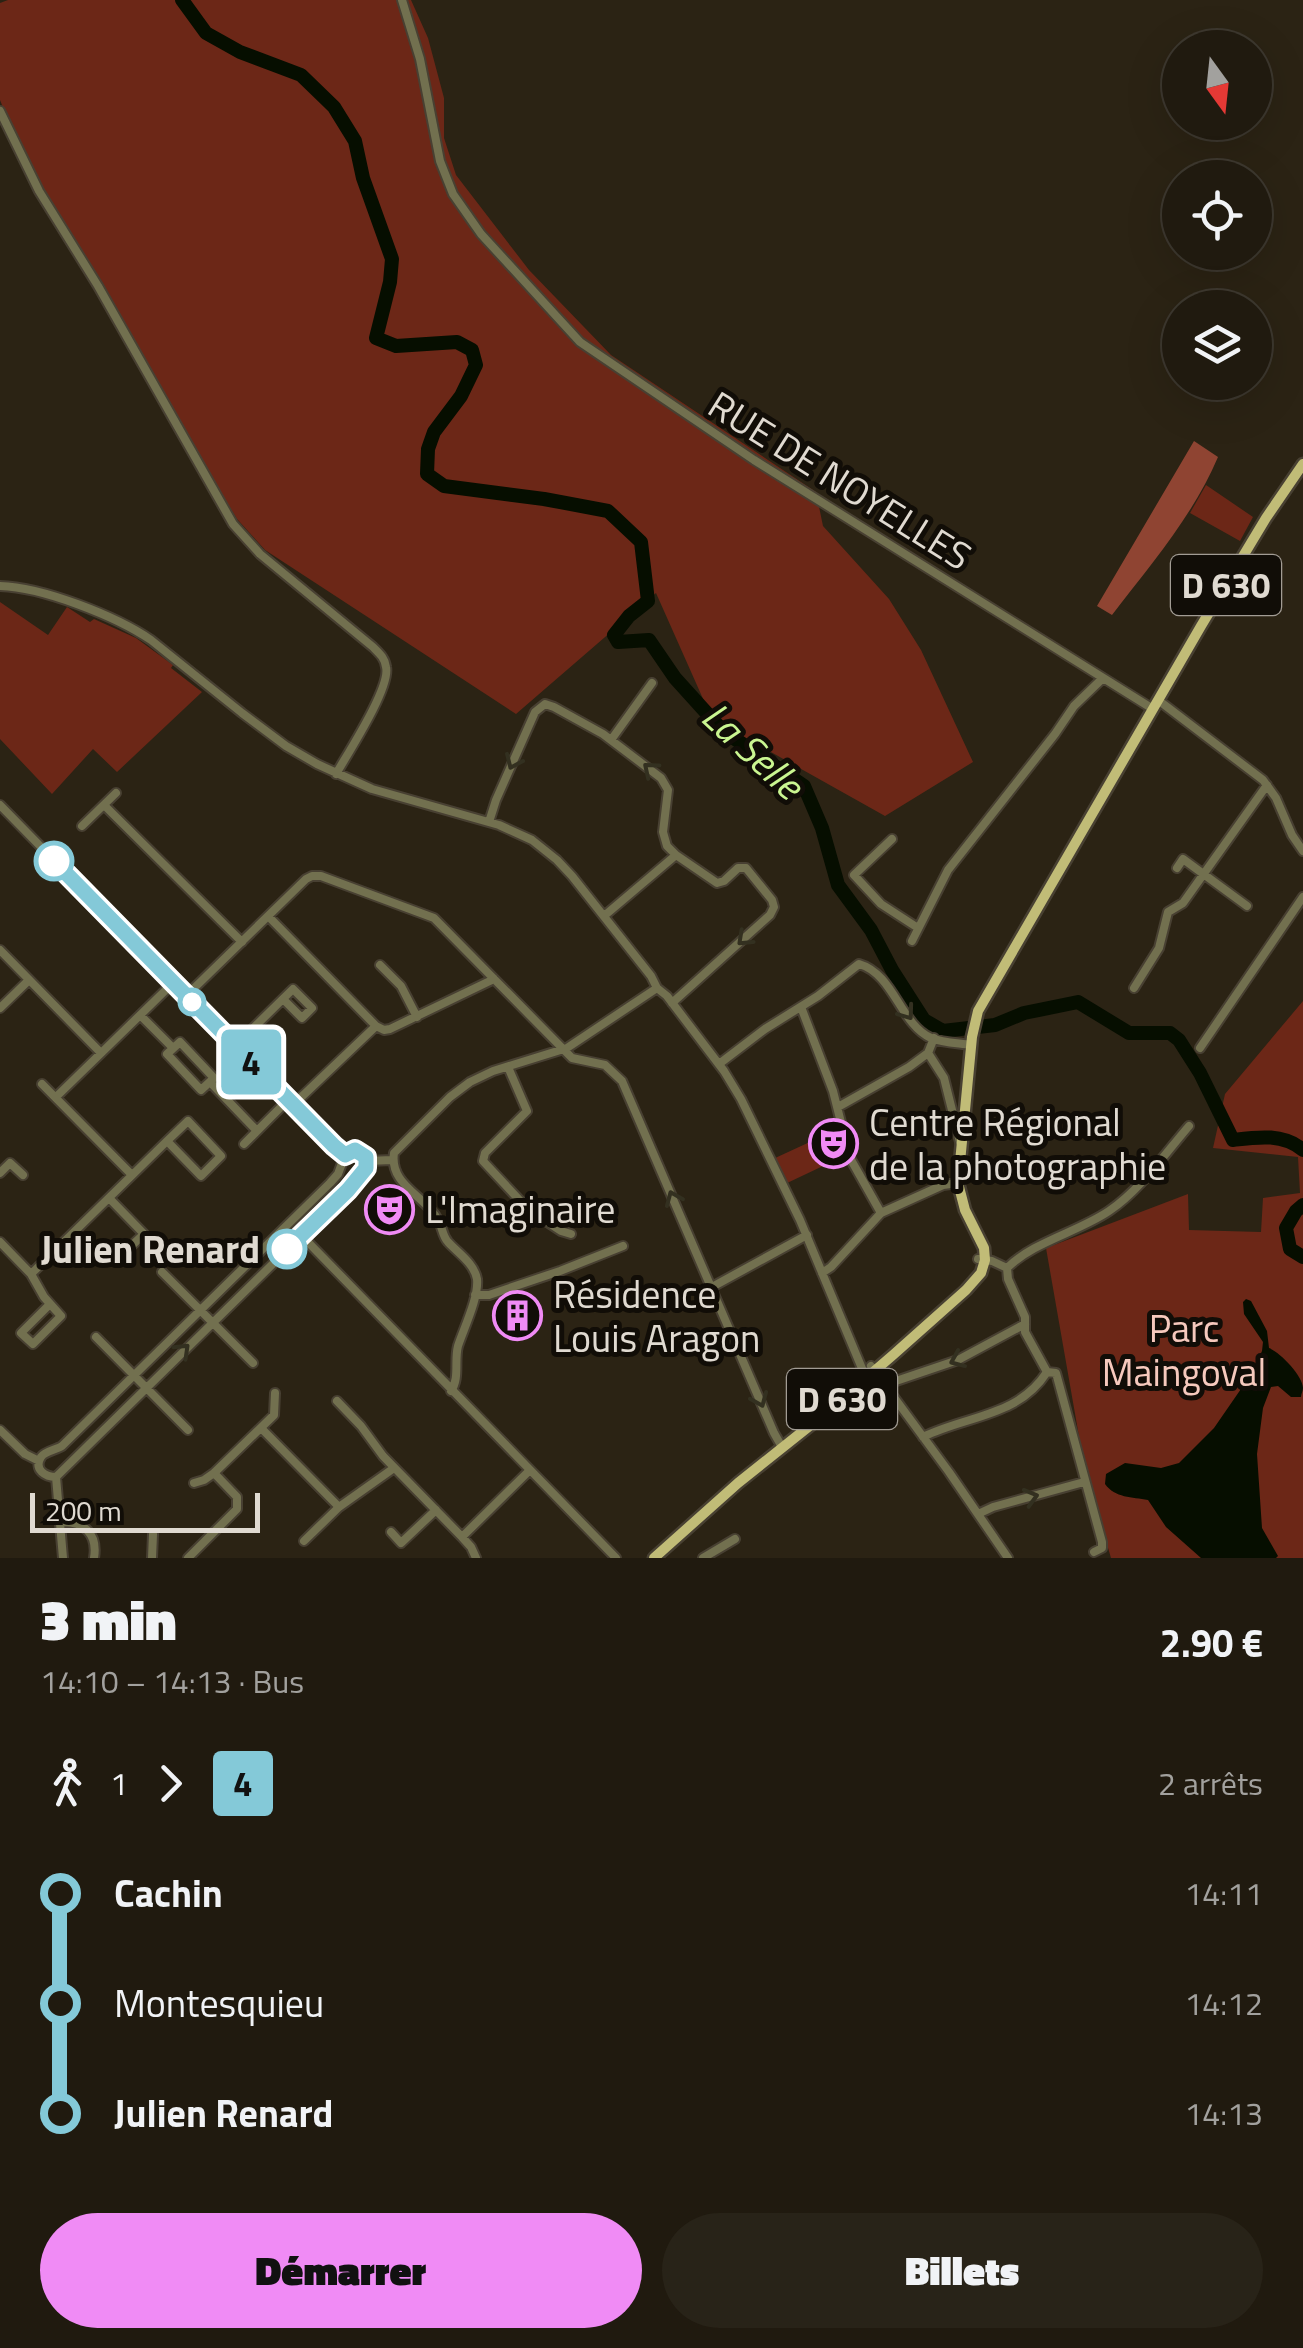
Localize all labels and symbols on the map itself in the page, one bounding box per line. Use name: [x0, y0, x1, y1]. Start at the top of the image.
north arrow: [1162, 30, 1272, 140]
street label: RUE DE NOYELLES: [697, 376, 983, 584]
road number: D 630: [1171, 555, 1281, 615]
water label: La Selle: [688, 687, 819, 815]
one-way arrow: [505, 752, 525, 770]
one-way arrow: [644, 763, 662, 781]
unlabelled marker: [35, 842, 73, 880]
one-way arrow: [737, 927, 756, 945]
unlabelled marker: [179, 989, 205, 1015]
one-way arrow: [895, 1002, 912, 1020]
line badge: 4: [218, 1030, 284, 1094]
place label: Centre Régional de la photographie: [869, 1093, 1166, 1195]
theatre icon: Centre Régional de la photographie: [808, 1118, 860, 1170]
place label: L'Imaginaire: [425, 1180, 615, 1238]
theatre icon: L'Imaginaire: [364, 1183, 416, 1235]
one-way arrow: [665, 1190, 685, 1208]
place label: Julien Renard: [41, 1220, 260, 1278]
marker: Julien Renard: [268, 1230, 306, 1268]
place label: Résidence Louis Aragon: [553, 1265, 760, 1367]
building icon: Résidence Louis Aragon: [492, 1290, 544, 1342]
park label: Parc Maingoval: [1102, 1299, 1266, 1401]
one-way arrow: [172, 1344, 190, 1362]
one-way arrow: [949, 1348, 967, 1368]
road number: D 630: [787, 1369, 897, 1429]
one-way arrow: [748, 1390, 768, 1408]
scale bar: [30, 1488, 260, 1532]
one-way arrow: [1022, 1488, 1039, 1509]

